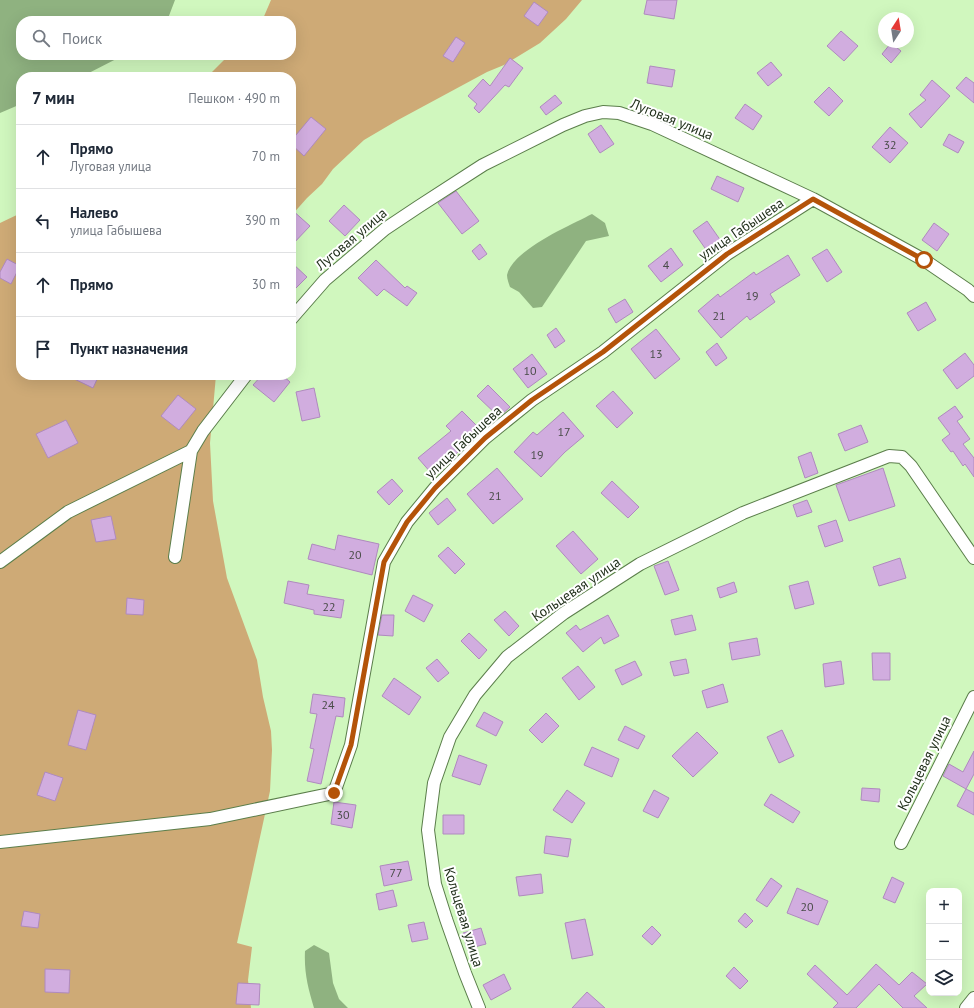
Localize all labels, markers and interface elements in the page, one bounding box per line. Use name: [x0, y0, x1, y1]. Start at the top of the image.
north arrow: [878, 12, 914, 48]
search box: [16, 16, 296, 60]
icon: search: [30, 27, 52, 49]
text: Поиск: [62, 29, 102, 48]
text: 7 мин: [32, 87, 75, 109]
text: Пешком · 490 m: [188, 90, 280, 107]
street label: Луговая улица: [627, 94, 716, 144]
house number: 32: [883, 137, 897, 152]
text: Прямо: [70, 139, 113, 158]
icon: ahead: [32, 146, 54, 168]
text: 70 m: [252, 148, 280, 165]
text: Луговая улица: [70, 158, 151, 175]
street label: улица Габышева: [695, 194, 787, 264]
text: Налево: [70, 203, 118, 222]
street label: Луговая улица: [311, 204, 390, 275]
icon: left: [32, 210, 54, 232]
text: 390 m: [245, 212, 280, 229]
text: улица Габышева: [70, 222, 162, 239]
route start: [915, 251, 933, 269]
house number: 4: [663, 257, 670, 272]
icon: ahead: [32, 274, 54, 296]
text: Прямо: [70, 275, 113, 294]
text: 30 m: [252, 276, 280, 293]
house number: 19: [745, 288, 759, 303]
house number: 21: [712, 308, 726, 323]
icon: arrive: [32, 338, 54, 360]
text: Пункт назначения: [70, 339, 188, 358]
house number: 13: [649, 346, 663, 361]
house number: 10: [523, 363, 537, 378]
street label: улица Габышева: [421, 402, 505, 482]
house number: 17: [557, 424, 571, 439]
house number: 19: [530, 447, 544, 462]
house number: 21: [488, 488, 502, 503]
house number: 20: [348, 547, 362, 562]
street label: Кольцевая улица: [528, 553, 624, 625]
house number: 22: [322, 599, 336, 614]
house number: 24: [321, 697, 335, 712]
street label: Кольцевая улица: [893, 713, 955, 813]
route end: [325, 784, 343, 802]
house number: 30: [336, 807, 350, 822]
house number: 77: [389, 865, 403, 880]
street label: Кольцевая улица: [440, 865, 488, 969]
map controls: [926, 888, 962, 996]
button: +: [926, 888, 962, 924]
house number: 20: [800, 899, 814, 914]
button: −: [926, 924, 962, 960]
button: layers: [926, 960, 962, 996]

